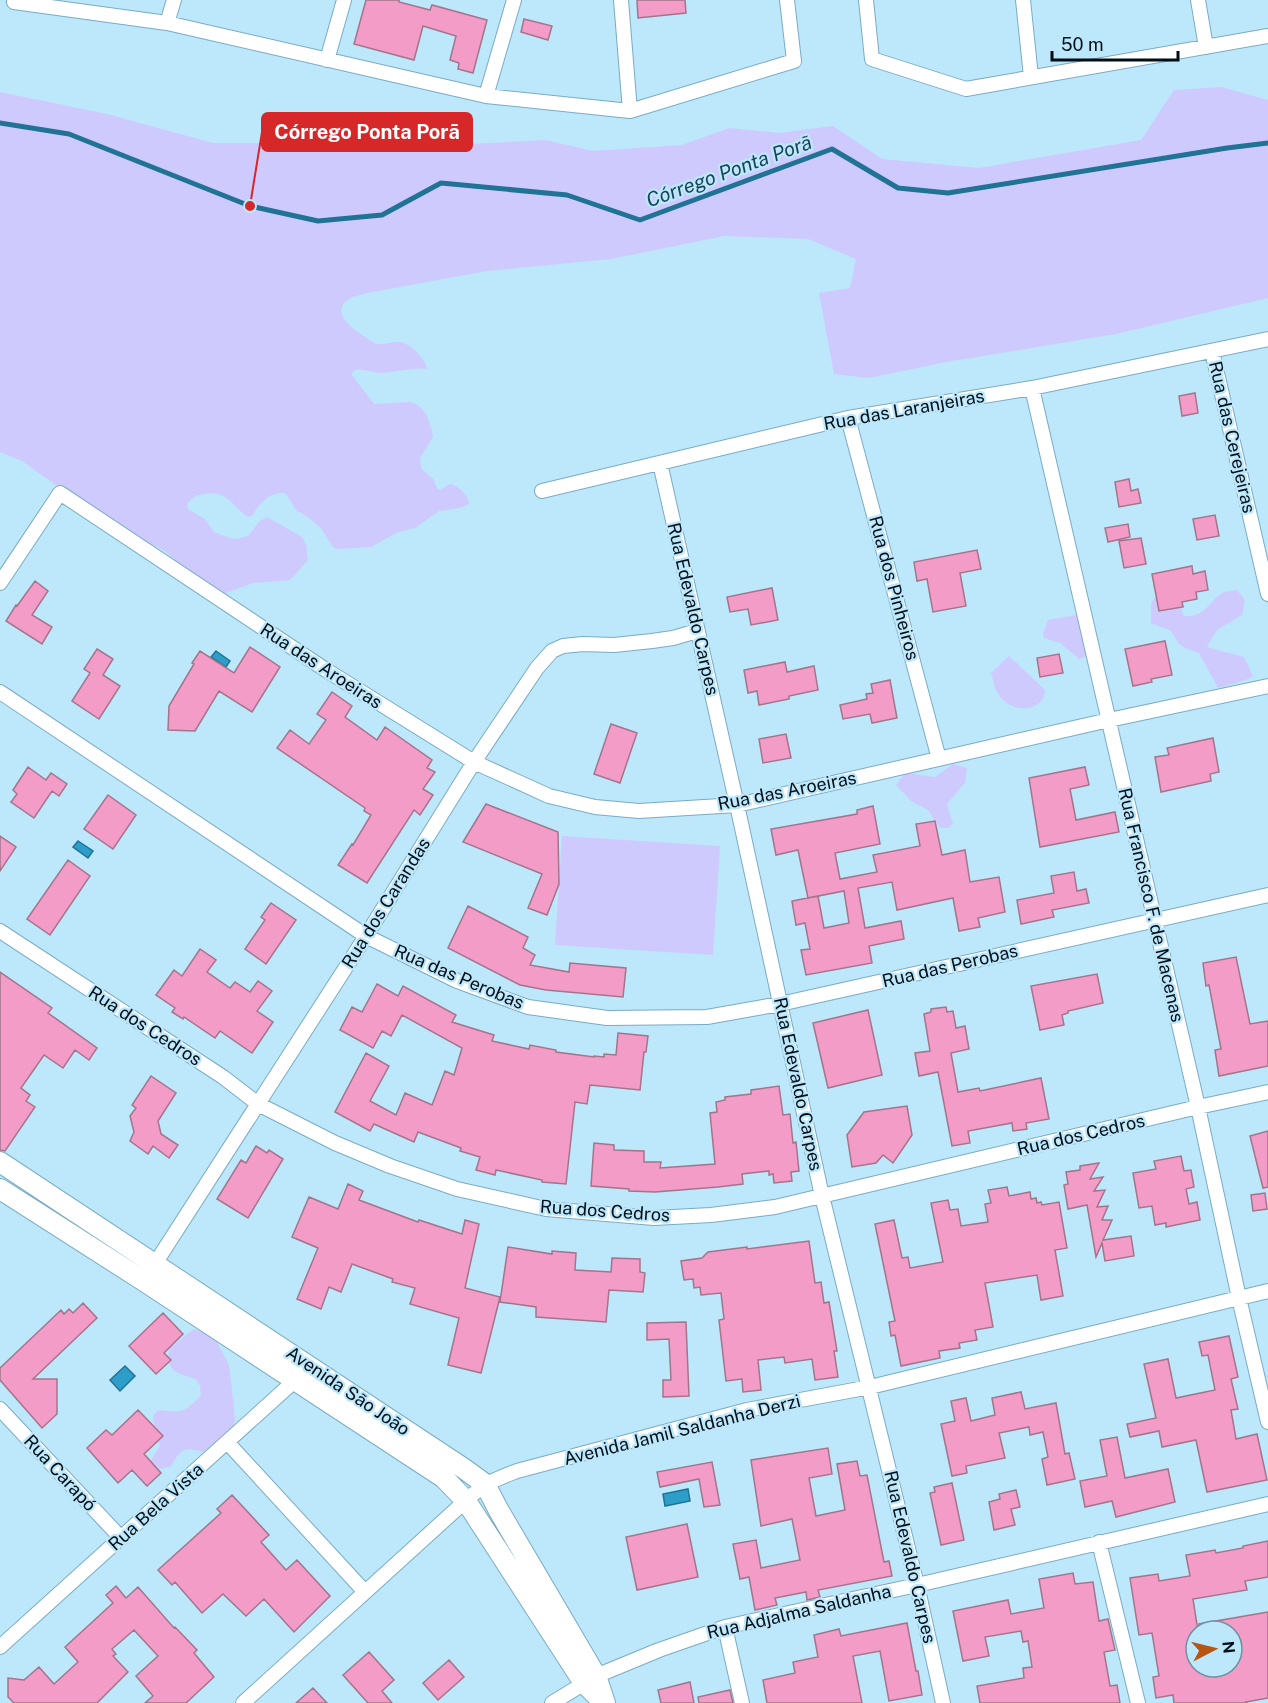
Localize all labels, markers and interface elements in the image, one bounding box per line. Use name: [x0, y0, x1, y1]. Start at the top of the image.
scale bar: [1052, 24, 1178, 62]
text: 50 m: [1061, 34, 1104, 55]
callout: Córrego Ponta Porã: [262, 113, 472, 151]
text: Córrego Ponta Porã: [274, 120, 460, 144]
water label: Córrego Ponta Porã: [643, 130, 815, 212]
street label: Rua das Cerejeiras: [1205, 359, 1260, 515]
street label: Rua das Laranjeiras: [822, 385, 986, 434]
street label: Rua dos Pinheiros: [865, 513, 924, 662]
street label: Rua Edevaldo Carpes: [663, 520, 724, 697]
street label: Rua das Aroeiras: [256, 618, 386, 713]
street label: Rua das Aroeiras: [716, 767, 858, 814]
street label: Rua Francisco F. de Macenas: [1114, 786, 1189, 1024]
street label: Rua dos Carandas: [337, 834, 434, 972]
street label: Rua das Perobas: [391, 940, 527, 1013]
street label: Rua das Perobas: [880, 940, 1020, 991]
street label: Rua dos Cedros: [85, 981, 206, 1070]
street label: Rua Edevaldo Carpes: [770, 995, 827, 1173]
street label: Rua dos Cedros: [1015, 1110, 1147, 1159]
street label: Rua dos Cedros: [539, 1195, 671, 1226]
street label: Avenida São João: [283, 1342, 414, 1440]
street label: Avenida Jamil Saldanha Derzi: [561, 1390, 802, 1469]
street label: Rua Carapó: [20, 1430, 101, 1515]
street label: Rua Bela Vista: [104, 1458, 208, 1555]
street label: Rua Edevaldo Carpes: [880, 1468, 941, 1645]
street label: Rua Adjalma Saldanha: [705, 1580, 893, 1643]
north arrow: [1184, 1619, 1244, 1679]
text: N: [1218, 1640, 1239, 1655]

